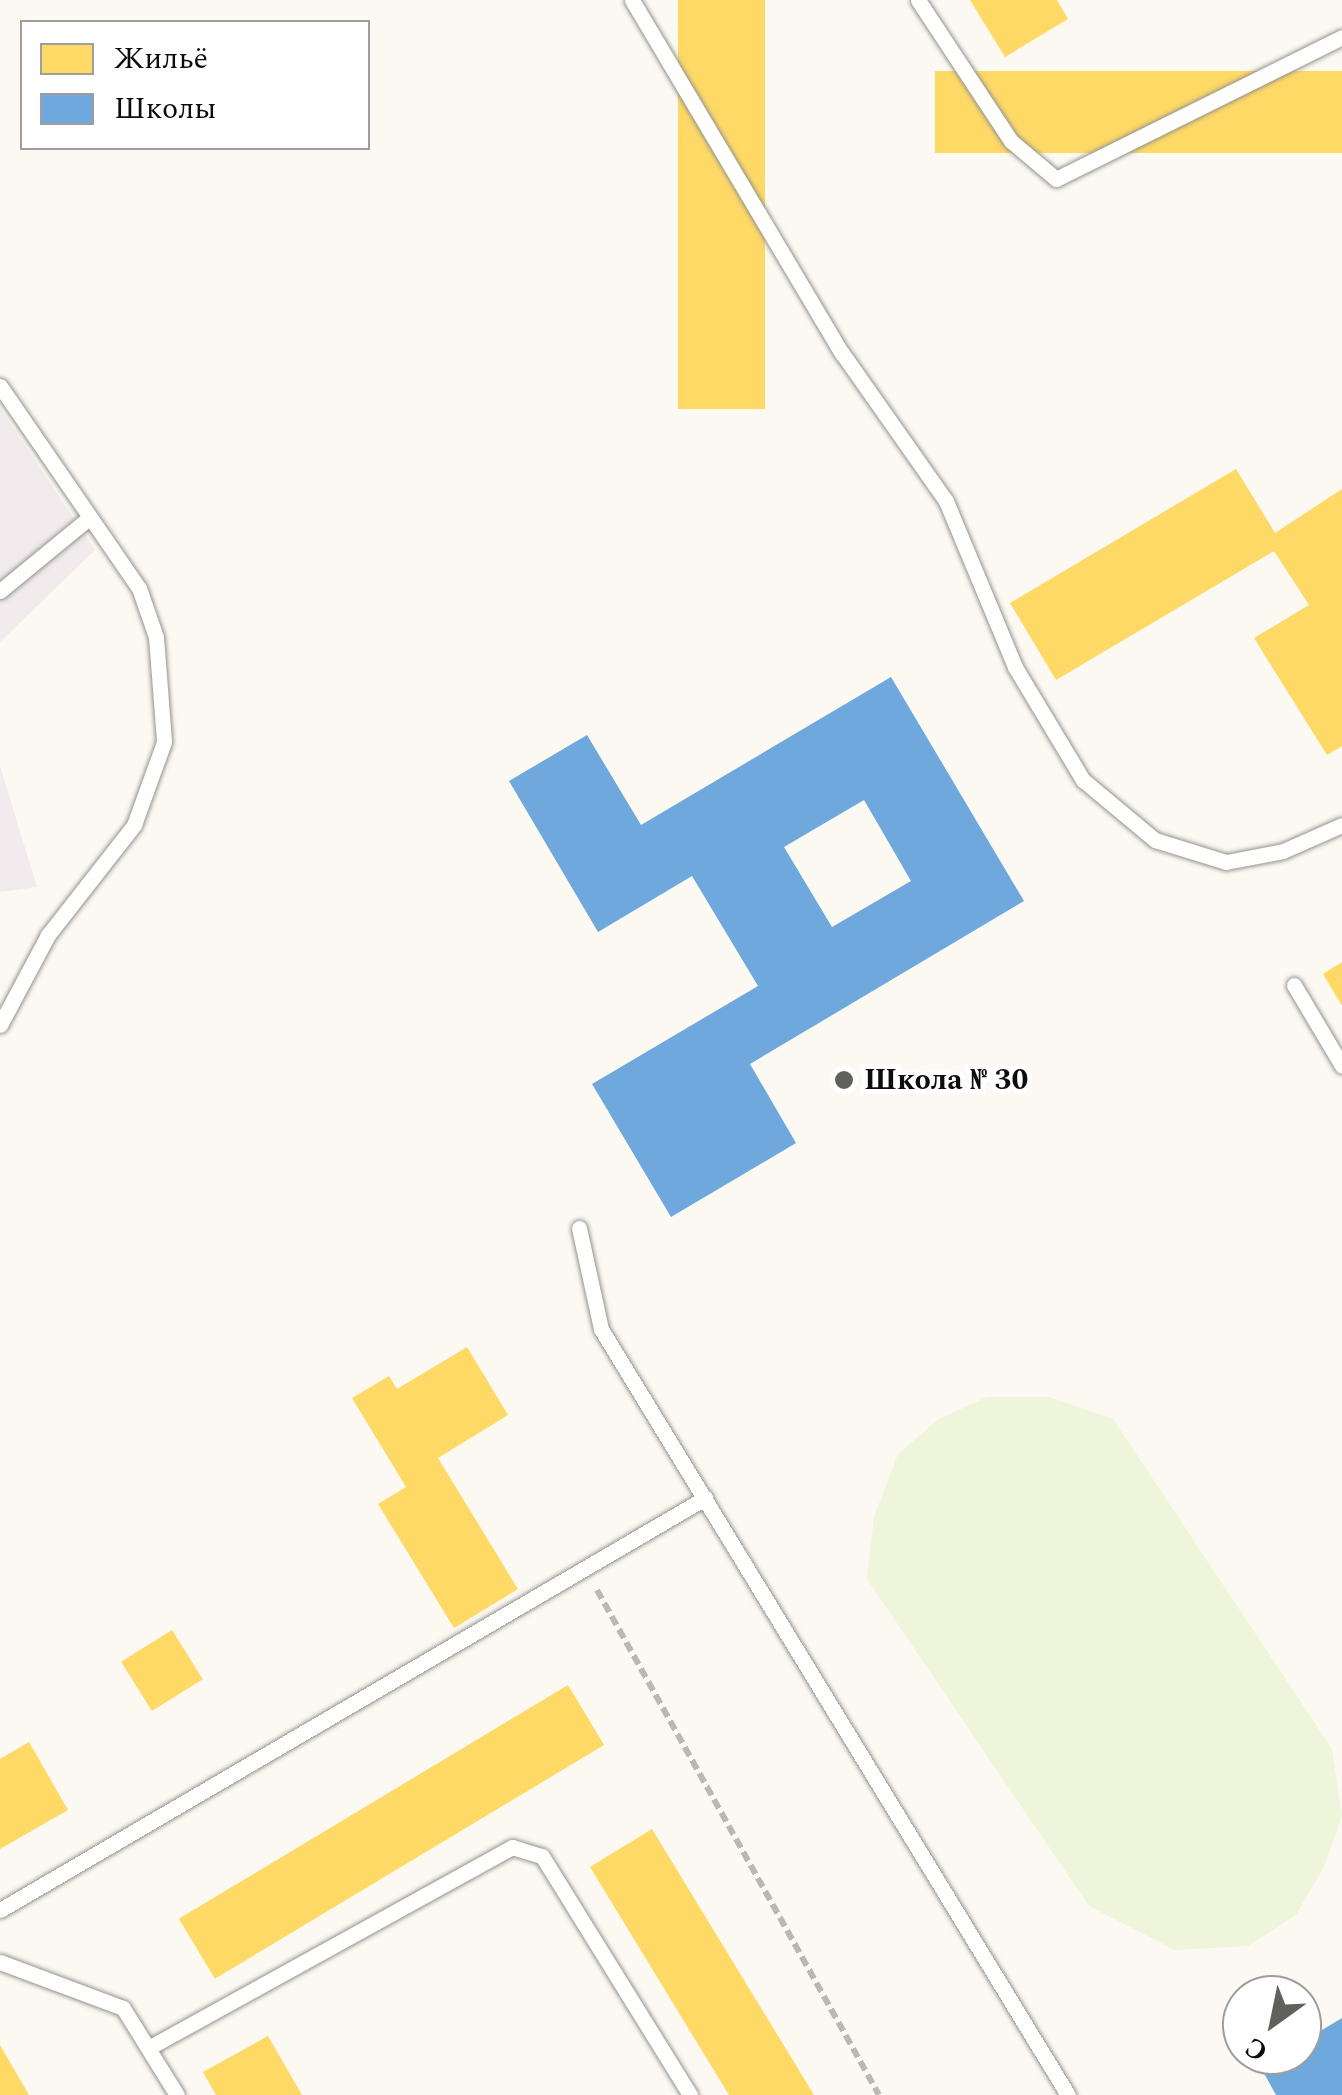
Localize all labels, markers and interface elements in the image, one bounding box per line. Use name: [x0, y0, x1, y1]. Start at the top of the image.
legend: [20, 20, 370, 150]
text: Жильё: [114, 36, 208, 82]
text: Школы: [114, 86, 216, 132]
place label: Школа № 30: [864, 1062, 1028, 1098]
marker: Школа № 30: [833, 1069, 855, 1091]
north arrow: [1222, 1975, 1322, 2075]
text: С: [1236, 2025, 1277, 2072]

